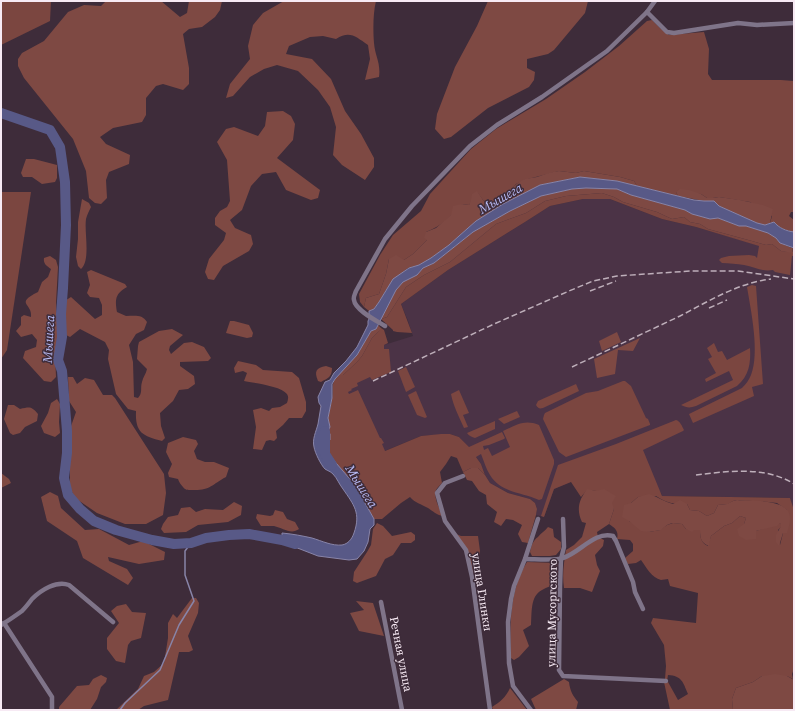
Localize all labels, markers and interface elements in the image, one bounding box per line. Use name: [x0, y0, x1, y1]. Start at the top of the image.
water label: Мышега: [474, 179, 526, 218]
water label: Мышега: [39, 314, 58, 365]
water label: Мышега: [341, 460, 382, 511]
street label: улица Глинки: [468, 552, 496, 632]
street label: улица Мусоргского: [543, 558, 561, 667]
street label: Речная улица: [386, 615, 416, 694]

